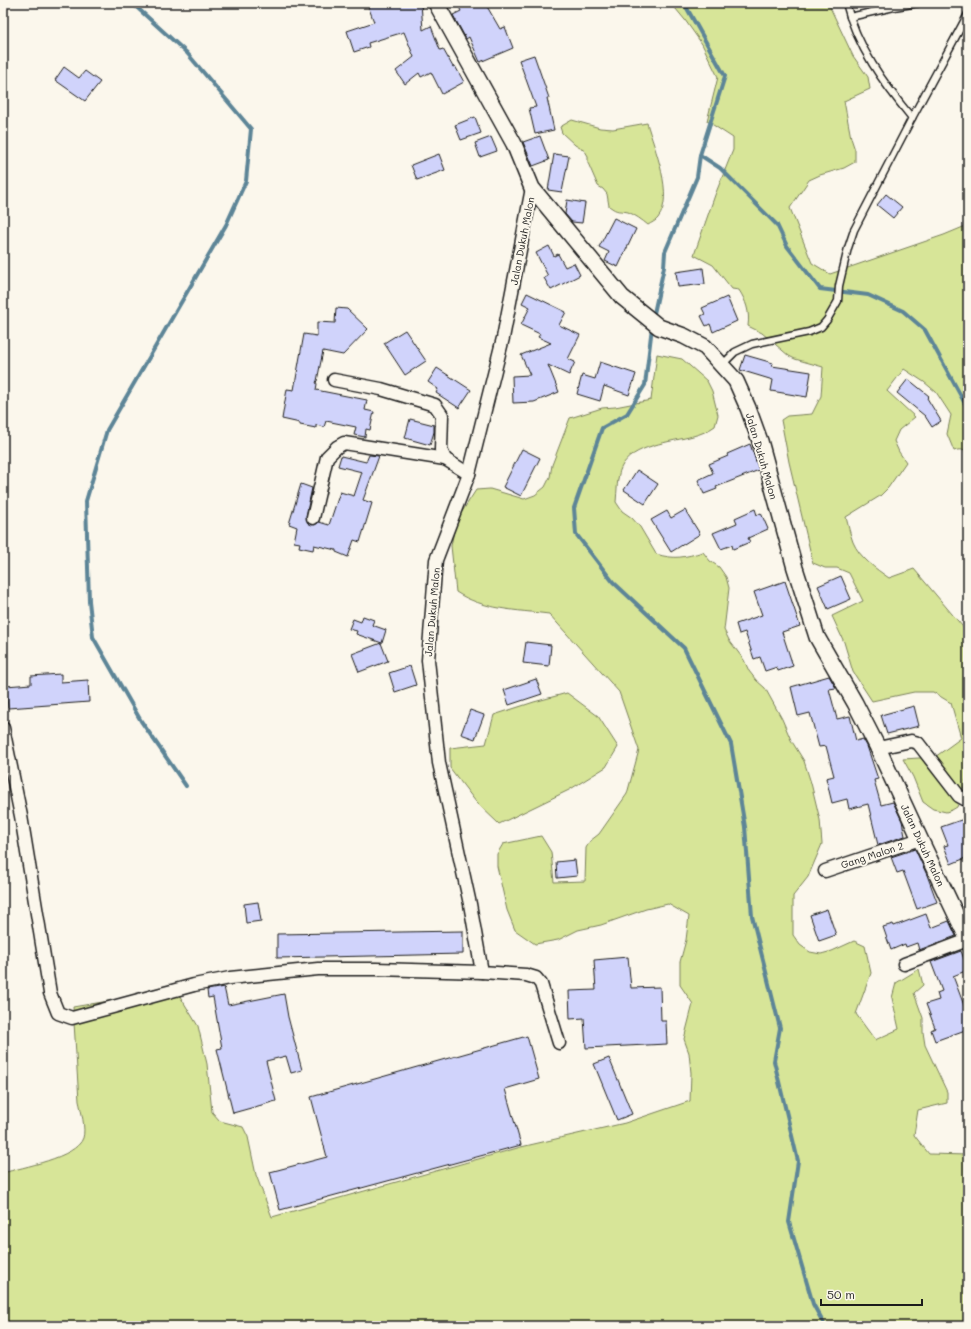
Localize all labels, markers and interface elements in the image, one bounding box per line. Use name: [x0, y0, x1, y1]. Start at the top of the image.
street label: Jalan Dukuh Malon: [507, 196, 537, 286]
street label: Jalan Dukuh Malon: [743, 411, 781, 501]
street label: Jalan Dukuh Malon: [421, 567, 443, 657]
street label: Jalan Dukuh Malon: [898, 802, 948, 888]
street label: Gang Malon 2: [839, 838, 905, 872]
scale bar: [821, 1281, 922, 1307]
text: 50 m: [827, 1286, 855, 1302]

